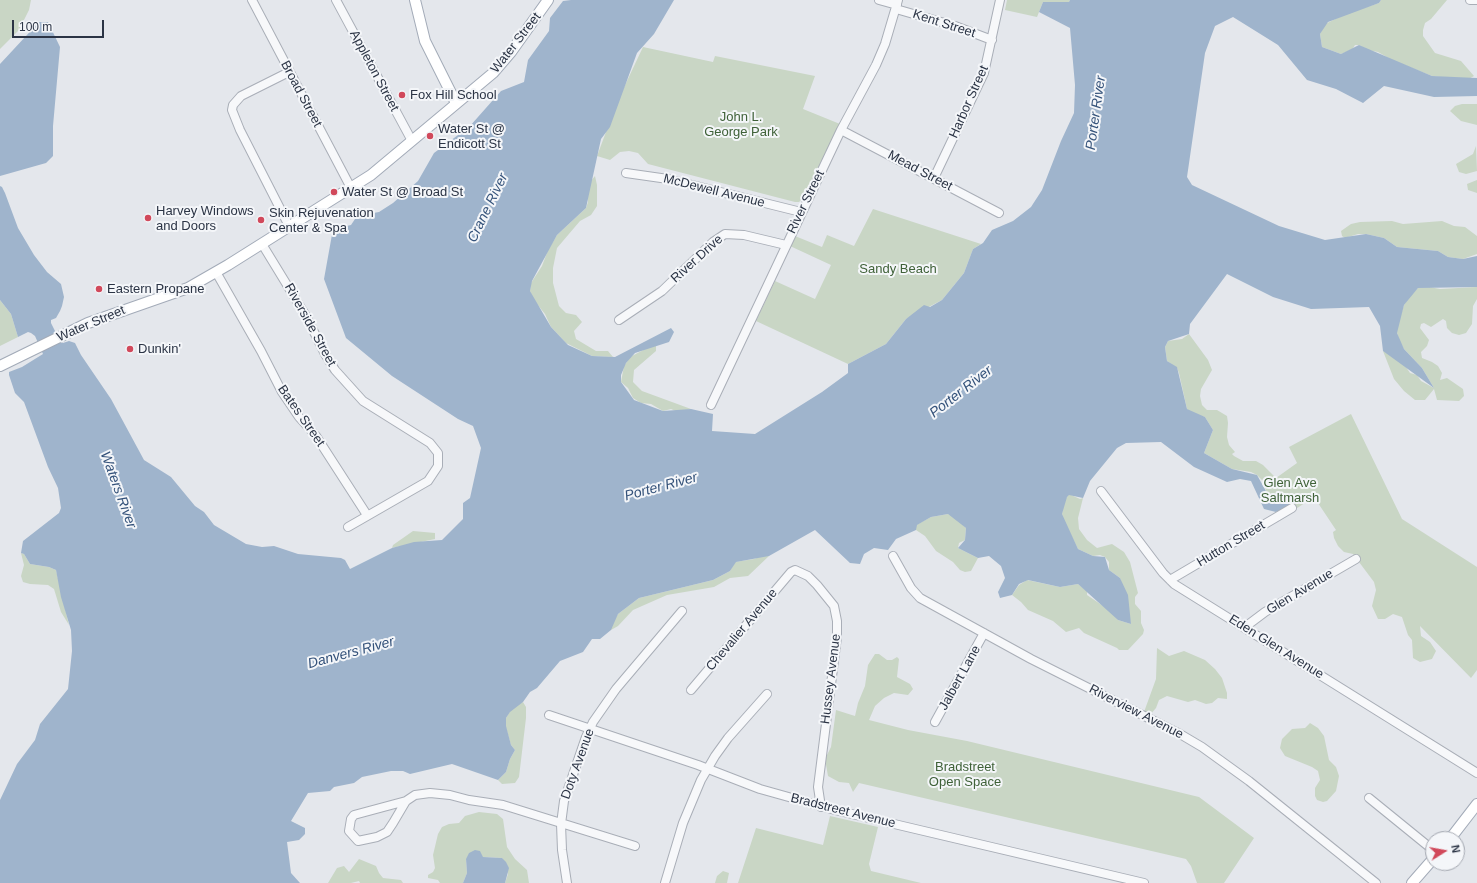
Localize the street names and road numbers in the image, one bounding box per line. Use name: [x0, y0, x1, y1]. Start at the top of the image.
street label: Kent Street: [911, 7, 977, 41]
street label: Water Street: [488, 10, 544, 76]
street label: Appleton Street: [346, 28, 402, 114]
street label: Broad Street: [277, 58, 325, 130]
street label: Harbor Street: [946, 63, 992, 141]
street label: Mead Street: [885, 147, 955, 195]
street label: River Street: [784, 168, 828, 236]
street label: McDewell Avenue: [662, 171, 766, 211]
street label: River Drive: [668, 232, 726, 286]
street label: Riverside Street: [281, 281, 339, 369]
street label: Water Street: [55, 303, 127, 345]
street label: Bates Street: [274, 382, 328, 450]
street label: Hutton Street: [1194, 518, 1268, 570]
street label: Glen Avenue: [1264, 566, 1336, 618]
street label: Chevalier Avenue: [703, 586, 781, 674]
street label: Eden Glen Avenue: [1226, 612, 1326, 682]
street label: Hussey Avenue: [818, 633, 844, 725]
street label: Jalbert Lane: [936, 643, 984, 713]
street label: Riverview Avenue: [1086, 681, 1186, 743]
street label: Doty Avenue: [558, 726, 598, 802]
street label: Bradstreet Avenue: [789, 790, 897, 832]

